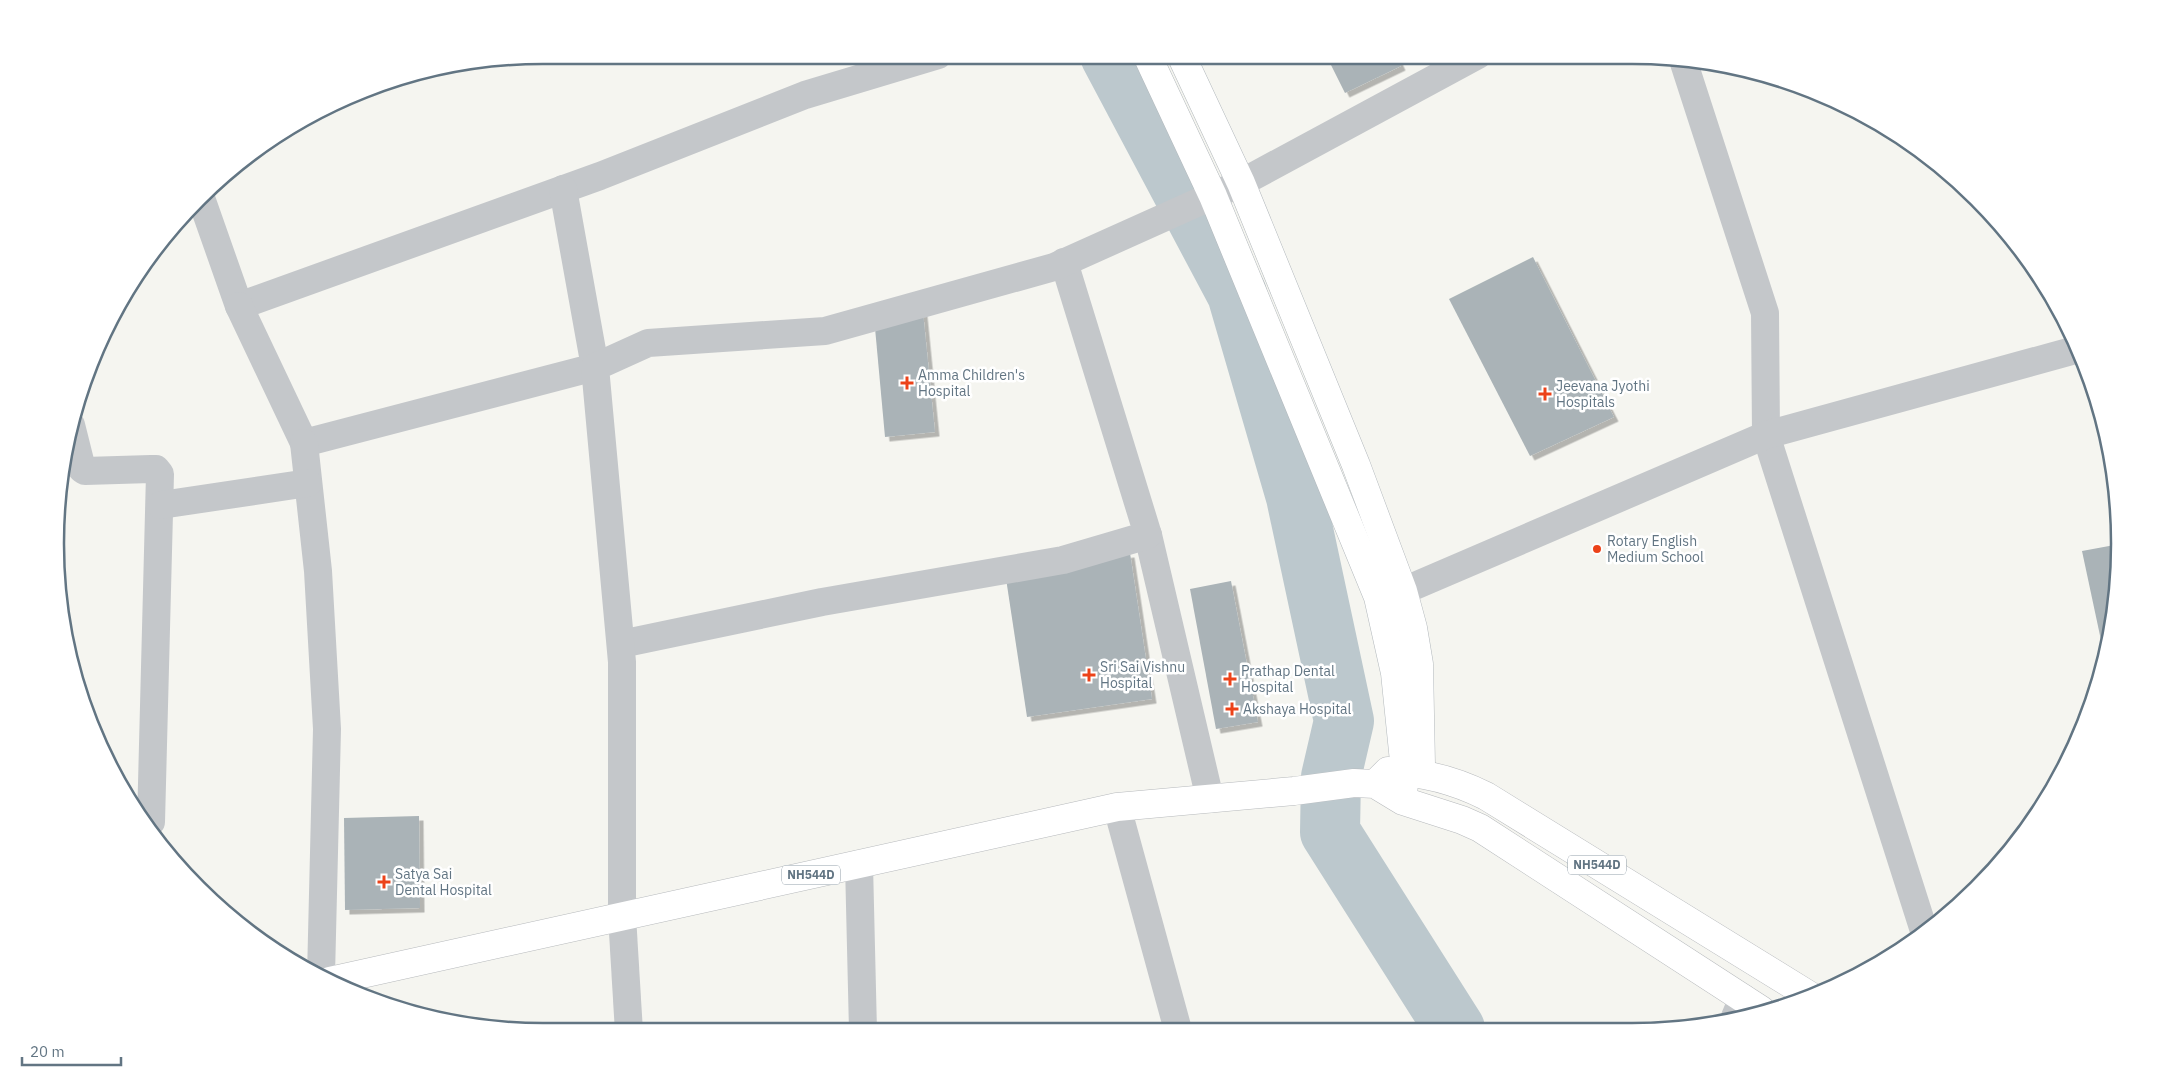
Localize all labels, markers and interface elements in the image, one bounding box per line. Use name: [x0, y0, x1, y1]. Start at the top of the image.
place label: Amma Children's Hospital: [918, 366, 1025, 400]
marker: Amma Children's Hospital: [900, 376, 914, 390]
place label: Jeevana Jyothi Hospitals: [1556, 377, 1650, 411]
marker: Jeevana Jyothi Hospitals: [1538, 387, 1552, 401]
place label: Rotary English Medium School: [1607, 532, 1704, 566]
marker: Rotary English Medium School: [1591, 543, 1603, 555]
place label: Sri Sai Vishnu Hospital: [1100, 658, 1185, 692]
place label: Prathap Dental Hospital: [1241, 662, 1335, 696]
marker: Sri Sai Vishnu Hospital: [1082, 668, 1096, 682]
marker: Prathap Dental Hospital: [1223, 672, 1237, 686]
place label: Akshaya Hospital: [1243, 700, 1352, 718]
marker: Akshaya Hospital: [1225, 702, 1239, 716]
road number: NH544D: [1568, 856, 1626, 874]
place label: Satya Sai Dental Hospital: [395, 865, 492, 899]
road number: NH544D: [782, 866, 840, 884]
marker: Satya Sai Dental Hospital: [377, 875, 391, 889]
scale bar: [22, 1034, 121, 1066]
text: 20 m: [30, 1042, 65, 1061]

